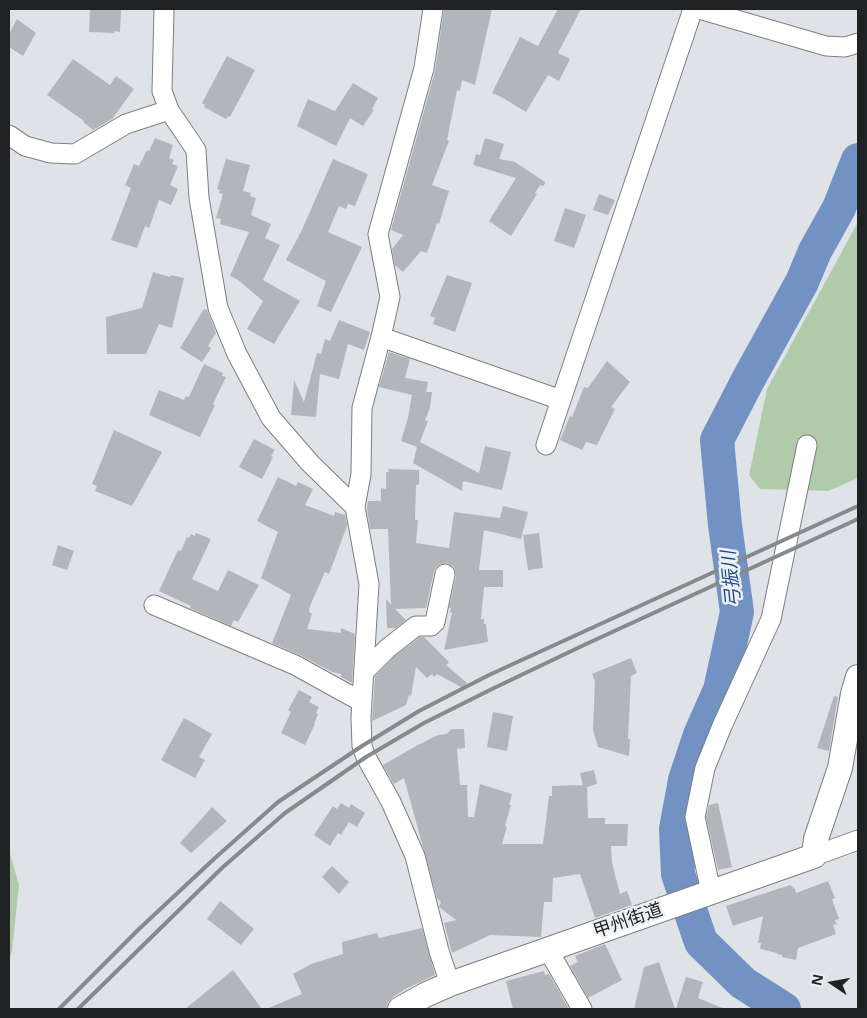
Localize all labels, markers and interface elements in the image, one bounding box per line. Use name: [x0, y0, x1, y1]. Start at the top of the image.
water label: 弓振川: [718, 549, 746, 609]
street label: 甲州街道: [590, 899, 666, 943]
north arrow: [807, 958, 857, 1008]
text: N: [806, 972, 827, 987]

